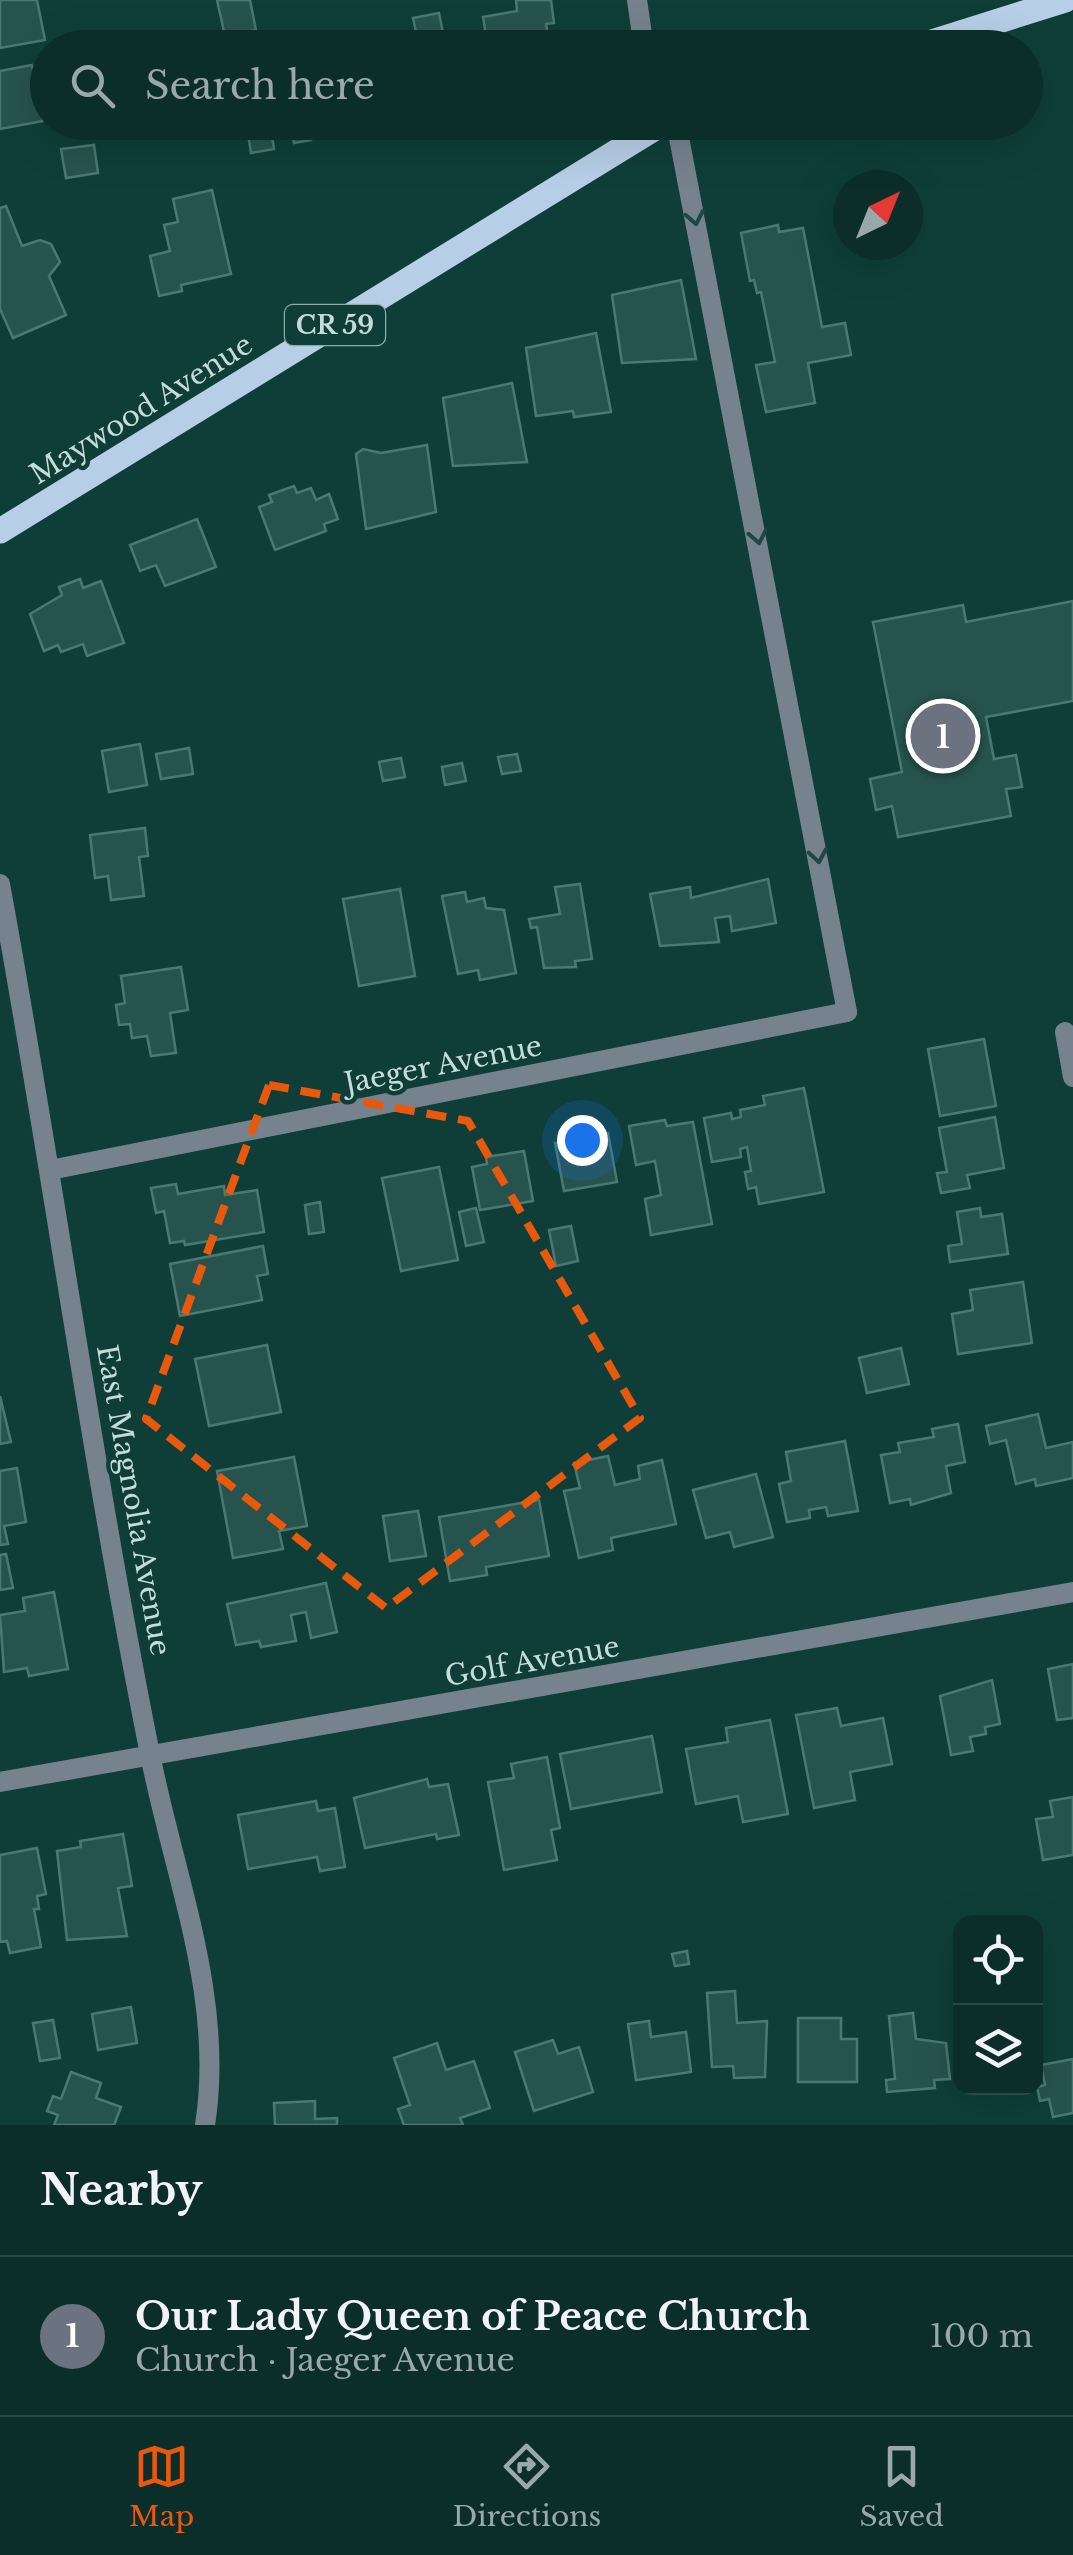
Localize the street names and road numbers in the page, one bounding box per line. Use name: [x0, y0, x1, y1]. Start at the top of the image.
road number: CR 59: [285, 305, 385, 345]
street label: Maywood Avenue: [24, 327, 259, 492]
street label: Jaeger Avenue: [337, 1028, 545, 1102]
street label: East Magnolia Avenue: [89, 1342, 178, 1658]
street label: Golf Avenue: [442, 1629, 622, 1694]

